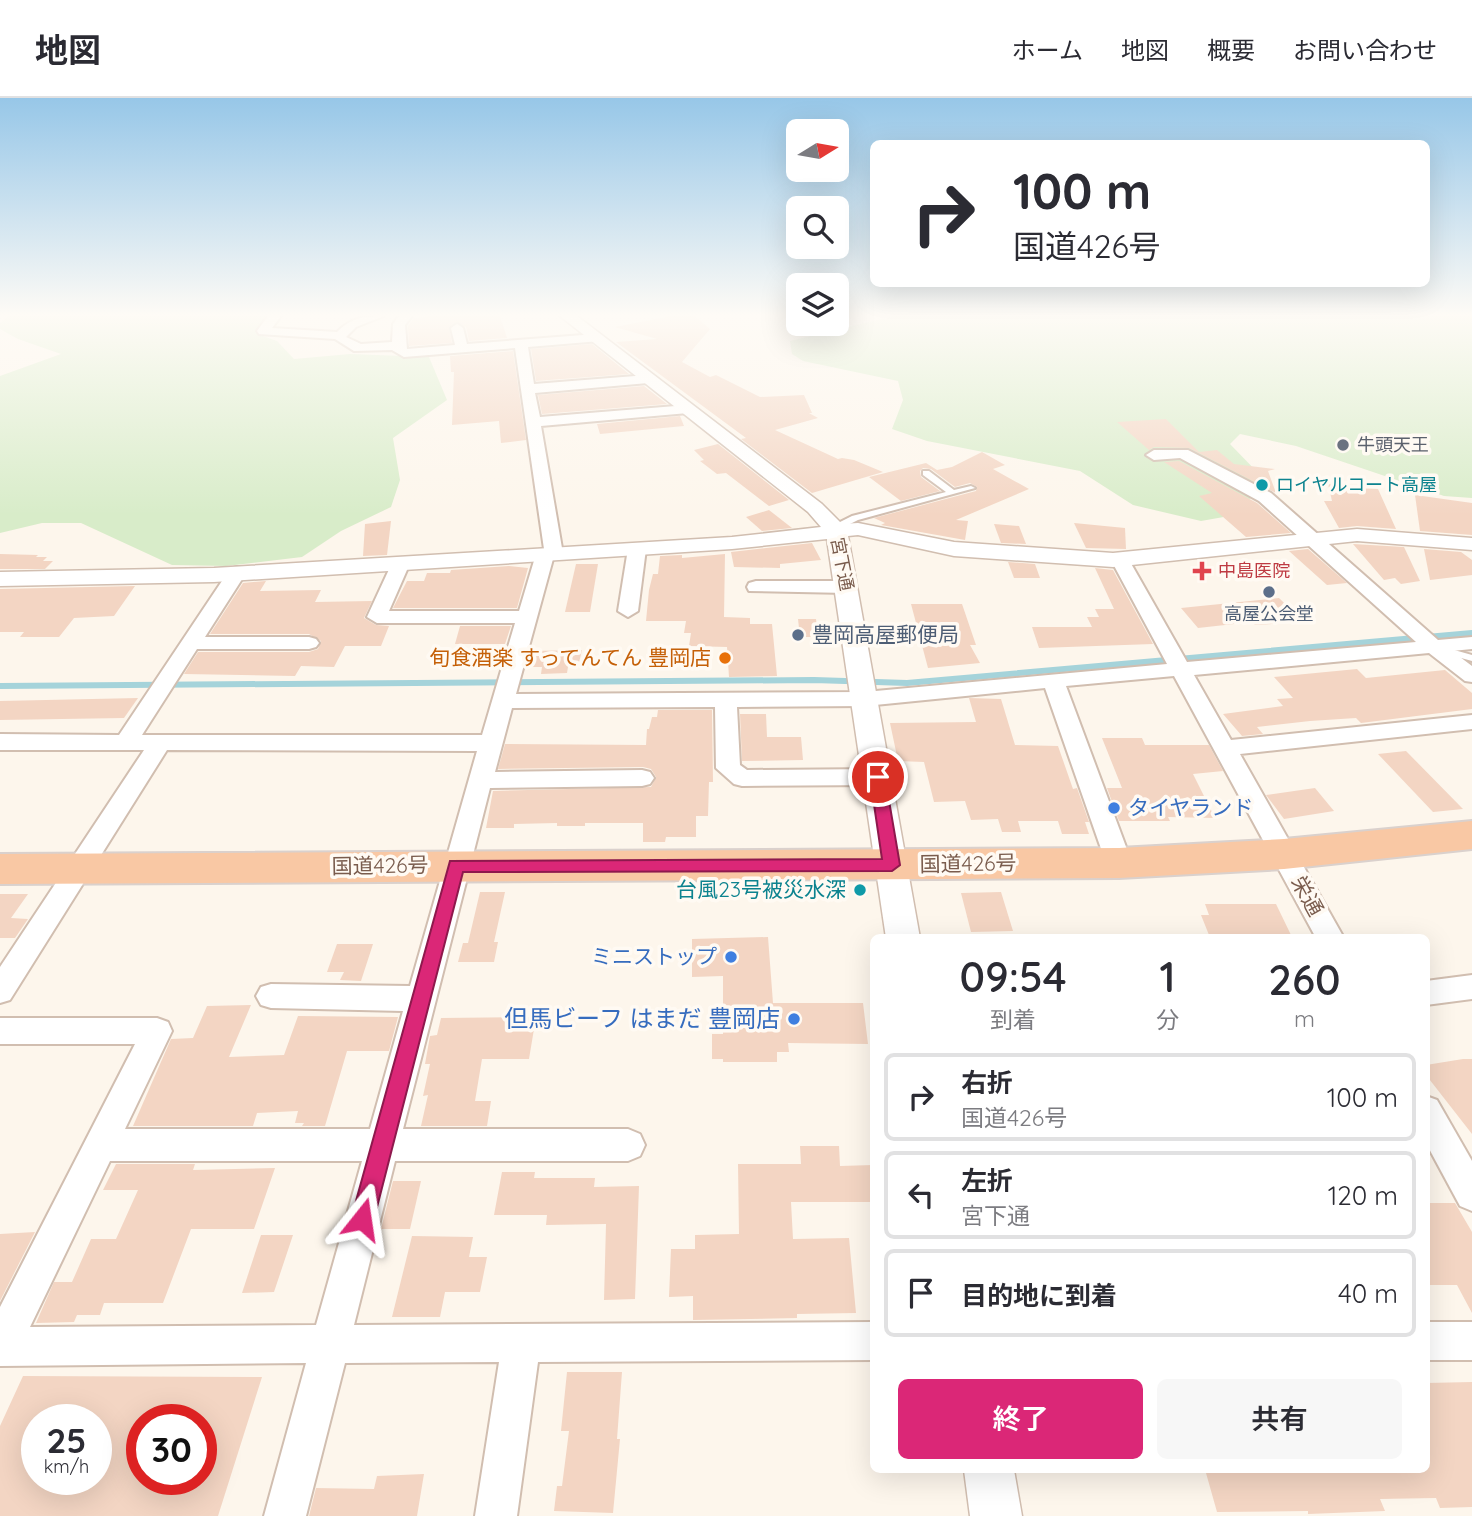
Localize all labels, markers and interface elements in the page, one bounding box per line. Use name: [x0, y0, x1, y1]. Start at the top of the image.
text: 地図: [35, 29, 101, 70]
text: ホーム: [1012, 35, 1083, 65]
text: 地図: [1121, 35, 1169, 65]
text: 概要: [1207, 35, 1255, 65]
text: お問い合わせ: [1293, 35, 1437, 65]
north arrow: [786, 119, 849, 182]
map controls: [786, 119, 849, 336]
text: 100 m: [1013, 160, 1151, 221]
icon: right: [898, 168, 989, 259]
button: search: [786, 196, 849, 259]
text: 国道426号: [1013, 226, 1161, 266]
button: layers: [786, 273, 849, 336]
place label: 牛頭天王: [1357, 433, 1429, 456]
marker: 牛頭天王: [1335, 437, 1351, 453]
place label: ロイヤルコート高屋: [1276, 473, 1437, 496]
marker: ロイヤルコート高屋: [1254, 477, 1270, 493]
street label: 宮下通: [826, 535, 859, 593]
place label: 中島医院: [1218, 559, 1290, 582]
marker: 中島医院: [1192, 561, 1212, 581]
marker: 高屋公会堂: [1261, 584, 1277, 600]
place label: 高屋公会堂: [1224, 602, 1314, 625]
place label: 豊岡高屋郵便局: [812, 621, 959, 647]
marker: 豊岡高屋郵便局: [790, 627, 806, 643]
place label: 旬食酒楽 すってんてん 豊岡店: [429, 644, 711, 670]
marker: 旬食酒楽 すってんてん 豊岡店: [717, 650, 733, 666]
pin: [848, 747, 908, 807]
icon: arrive: [859, 758, 897, 796]
place label: タイヤランド: [1128, 794, 1253, 820]
marker: タイヤランド: [1106, 800, 1122, 816]
street label: 国道426号: [919, 849, 1017, 877]
street label: 国道426号: [331, 851, 429, 879]
street label: 栄通: [1286, 871, 1329, 920]
place label: 台風23号被災水深: [676, 876, 846, 902]
marker: 台風23号被災水深: [852, 882, 868, 898]
place label: ミニストップ: [591, 943, 717, 969]
marker: ミニストップ: [723, 949, 739, 965]
text: 09:54: [959, 950, 1067, 1003]
text: 1: [1159, 950, 1175, 1003]
text: 260: [1268, 953, 1341, 1006]
place label: 但馬ビーフ はまだ 豊岡店: [504, 1003, 780, 1033]
text: m: [1294, 1004, 1315, 1033]
text: 到着: [990, 1005, 1036, 1034]
text: 分: [1156, 1005, 1179, 1034]
marker: 但馬ビーフ はまだ 豊岡店: [786, 1011, 802, 1027]
text: 右折: [961, 1066, 1013, 1099]
icon: right: [902, 1078, 940, 1116]
text: 100 m: [1327, 1081, 1398, 1114]
text: 国道426号: [961, 1103, 1067, 1132]
text: 左折: [961, 1164, 1013, 1197]
icon: left: [902, 1176, 940, 1214]
text: 120 m: [1328, 1179, 1398, 1212]
position arrow: [325, 1182, 399, 1256]
text: 宮下通: [961, 1201, 1030, 1230]
icon: arrive: [902, 1274, 940, 1312]
text: 40 m: [1338, 1277, 1398, 1310]
text: 目的地に到着: [961, 1279, 1117, 1312]
button: 終了: [898, 1379, 1143, 1459]
button: 共有: [1157, 1379, 1402, 1459]
speed limit sign: 30: [126, 1404, 217, 1495]
text: 25: [46, 1418, 87, 1462]
text: km/h: [44, 1455, 89, 1478]

